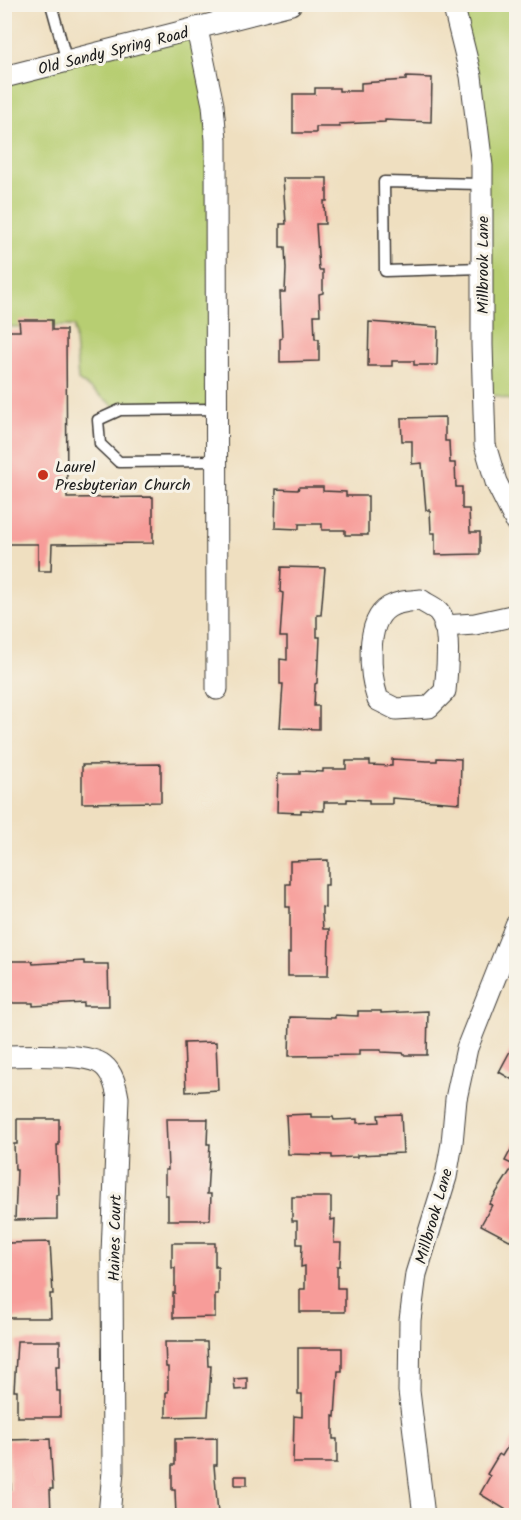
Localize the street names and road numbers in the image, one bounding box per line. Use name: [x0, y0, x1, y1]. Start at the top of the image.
street label: Old Sandy Spring Road: [35, 20, 192, 82]
street label: Millbrook Lane: [471, 216, 496, 314]
street label: Millbrook Lane: [409, 1166, 460, 1267]
street label: Haines Court: [102, 1194, 129, 1282]

